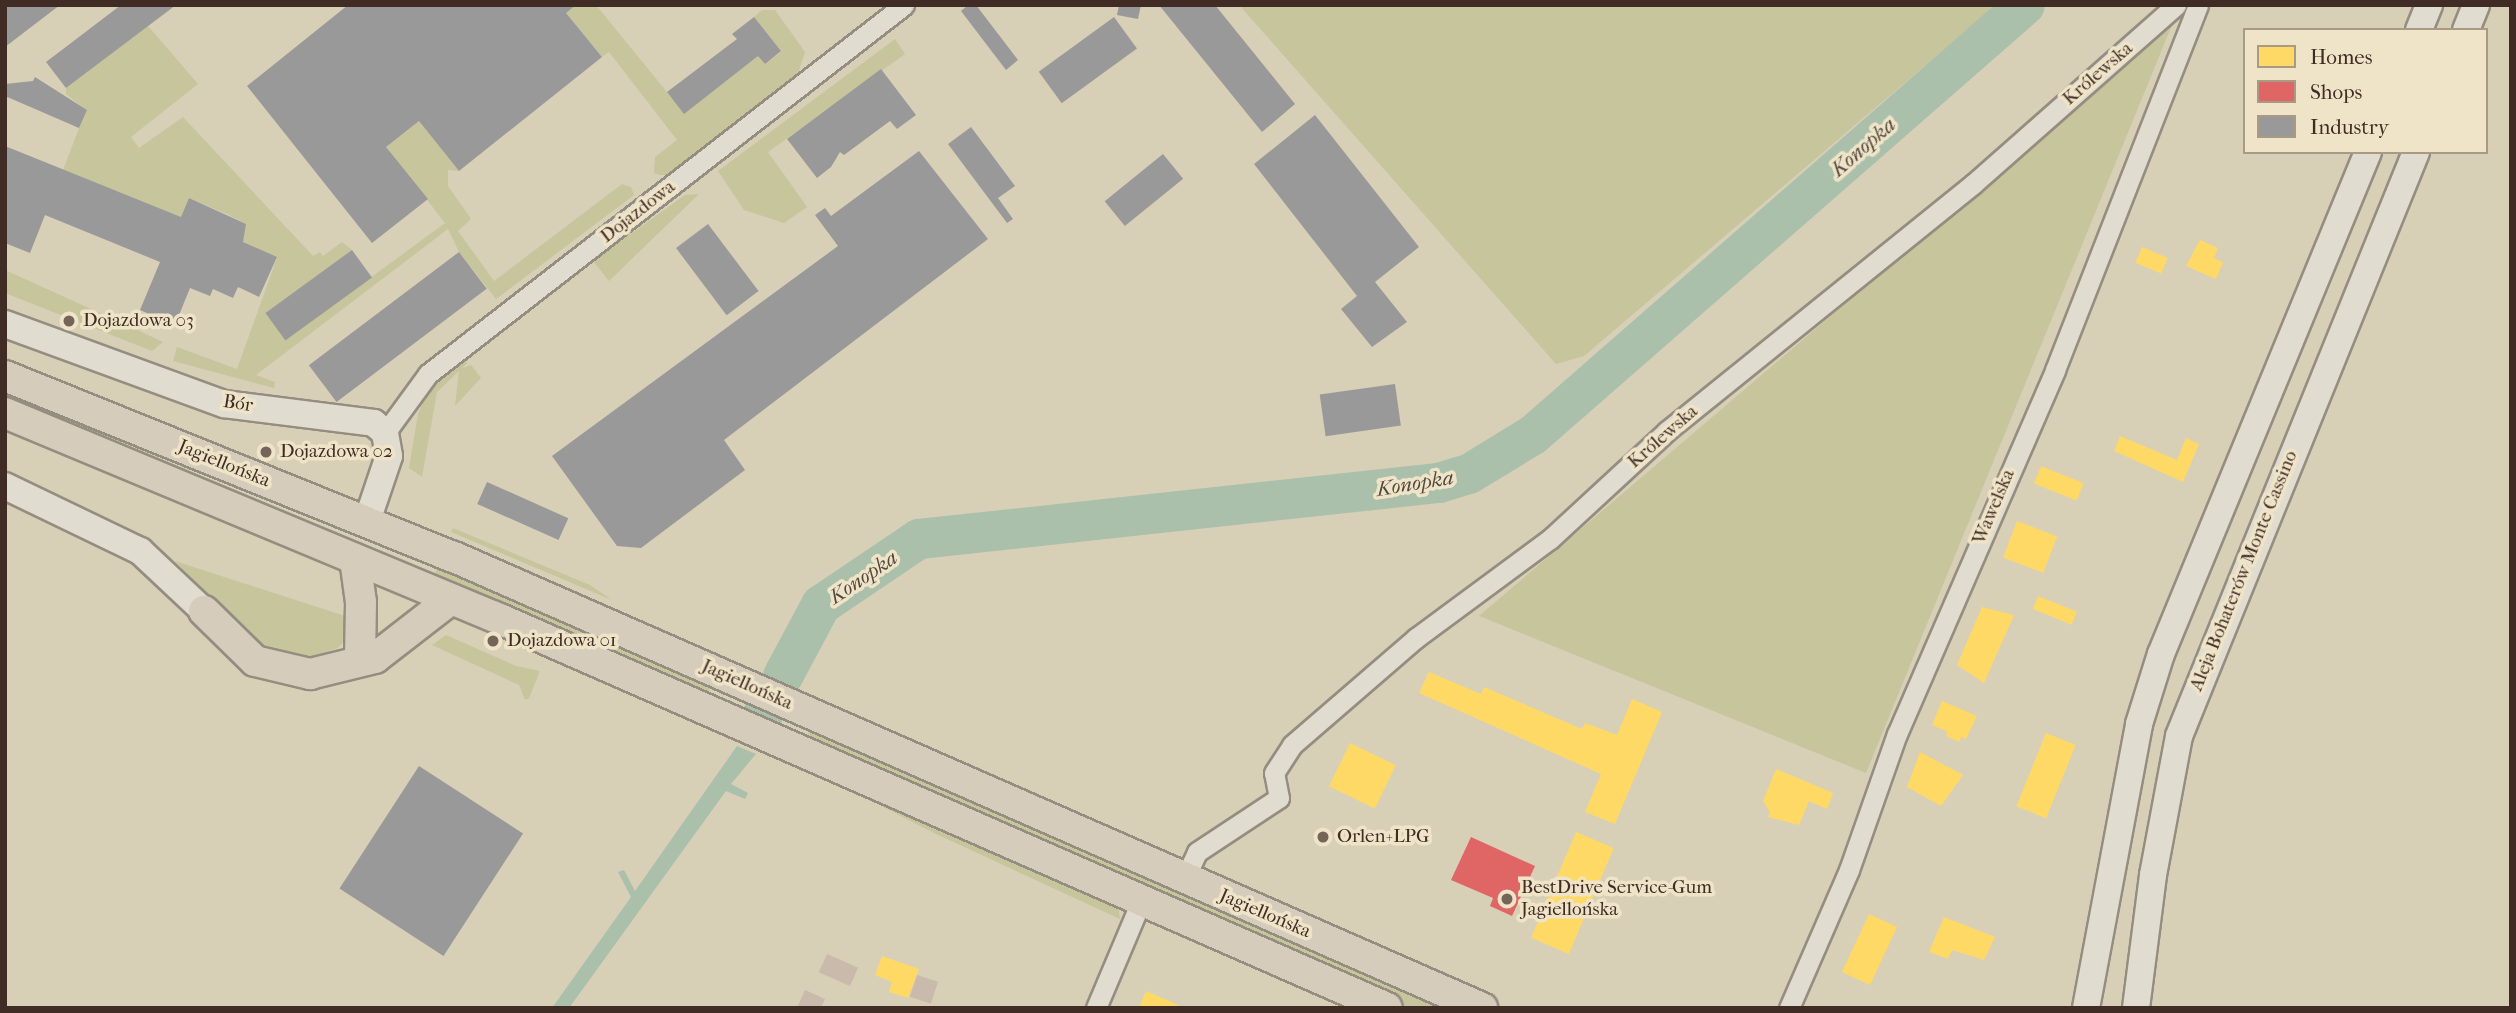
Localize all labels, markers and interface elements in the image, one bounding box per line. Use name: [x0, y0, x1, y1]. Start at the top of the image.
legend: [2243, 28, 2488, 154]
street label: Królewska: [2058, 37, 2138, 111]
text: Homes: [2310, 45, 2372, 69]
text: Shops: [2310, 80, 2362, 104]
water label: Konopka: [1826, 112, 1900, 182]
text: Industry: [2310, 115, 2389, 139]
street label: Dojazdowa: [596, 176, 680, 248]
place label: Dojazdowa 03: [83, 310, 194, 332]
marker: Dojazdowa 03: [61, 313, 77, 329]
street label: Bór: [221, 390, 255, 418]
street label: Królewska: [1623, 400, 1703, 474]
street label: Jagiellońska: [175, 435, 273, 493]
place label: Dojazdowa 02: [280, 441, 393, 463]
marker: Dojazdowa 02: [258, 444, 274, 460]
street label: Aleja Bohaterów Monte Cassino: [2185, 448, 2303, 694]
water label: Konopka: [1375, 465, 1455, 501]
street label: Wawelska: [1968, 466, 2020, 548]
water label: Konopka: [824, 545, 902, 609]
place label: Dojazdowa 01: [507, 630, 617, 652]
marker: Dojazdowa 01: [485, 633, 501, 649]
street label: Jagiellońska: [698, 655, 796, 715]
place label: Orlen+LPG: [1337, 826, 1429, 848]
marker: Orlen+LPG: [1315, 829, 1331, 845]
place label: BestDrive Service-Gum Jagiellońska: [1521, 877, 1712, 921]
street label: Jagiellońska: [1216, 885, 1314, 943]
marker: BestDrive Service-Gum Jagiellońska: [1499, 891, 1515, 907]

